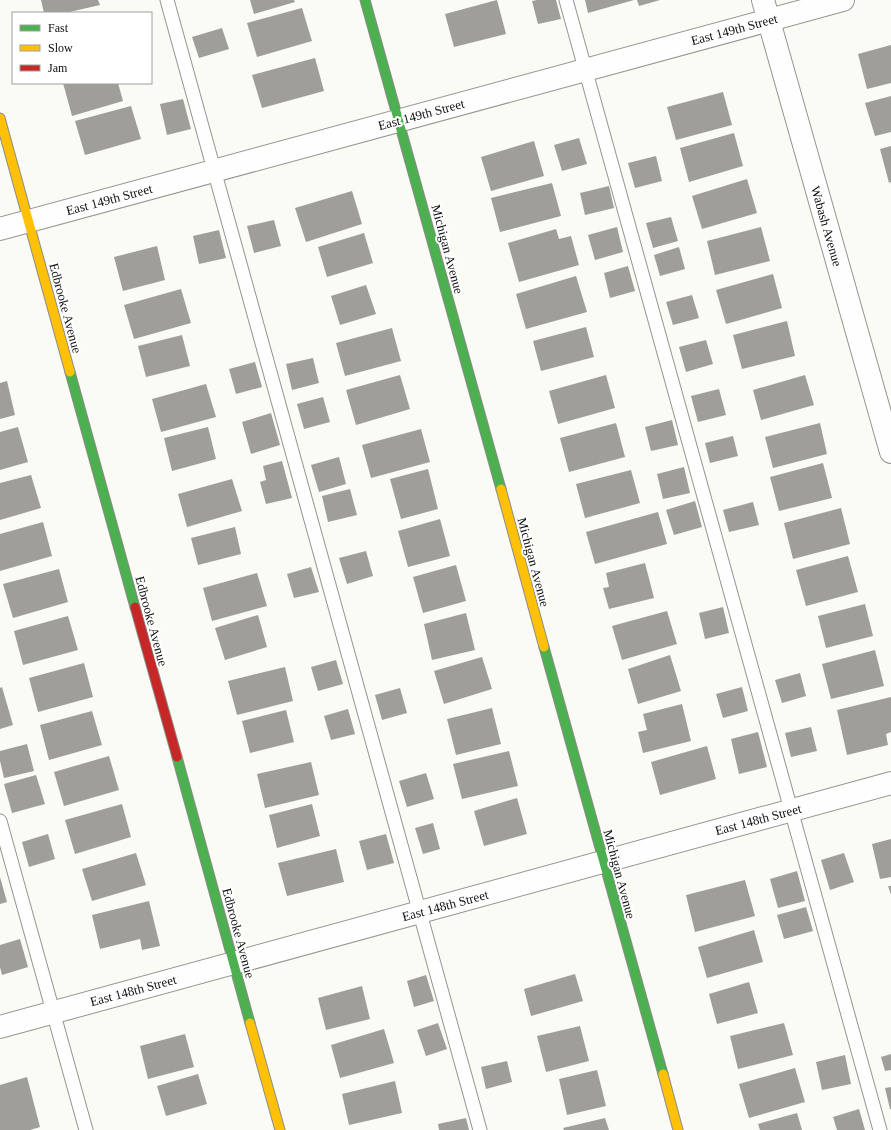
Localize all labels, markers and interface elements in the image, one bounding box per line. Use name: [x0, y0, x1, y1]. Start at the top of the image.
street label: East 149th Street: [689, 11, 779, 48]
legend: [12, 12, 152, 84]
text: Fast: [48, 21, 69, 35]
text: Slow: [48, 41, 73, 55]
text: Jam: [48, 61, 68, 75]
street label: East 149th Street: [376, 96, 466, 133]
street label: East 149th Street: [64, 181, 154, 218]
street label: Wabash Avenue: [808, 184, 845, 268]
street label: Michigan Avenue: [428, 203, 467, 296]
street label: Edbrooke Avenue: [46, 261, 85, 355]
street label: Michigan Avenue: [514, 516, 553, 609]
street label: Edbrooke Avenue: [132, 574, 171, 668]
street label: East 148th Street: [713, 801, 803, 838]
street label: Michigan Avenue: [600, 828, 639, 921]
street label: Edbrooke Avenue: [219, 886, 258, 980]
street label: East 148th Street: [400, 887, 490, 924]
street label: East 148th Street: [88, 972, 178, 1009]

